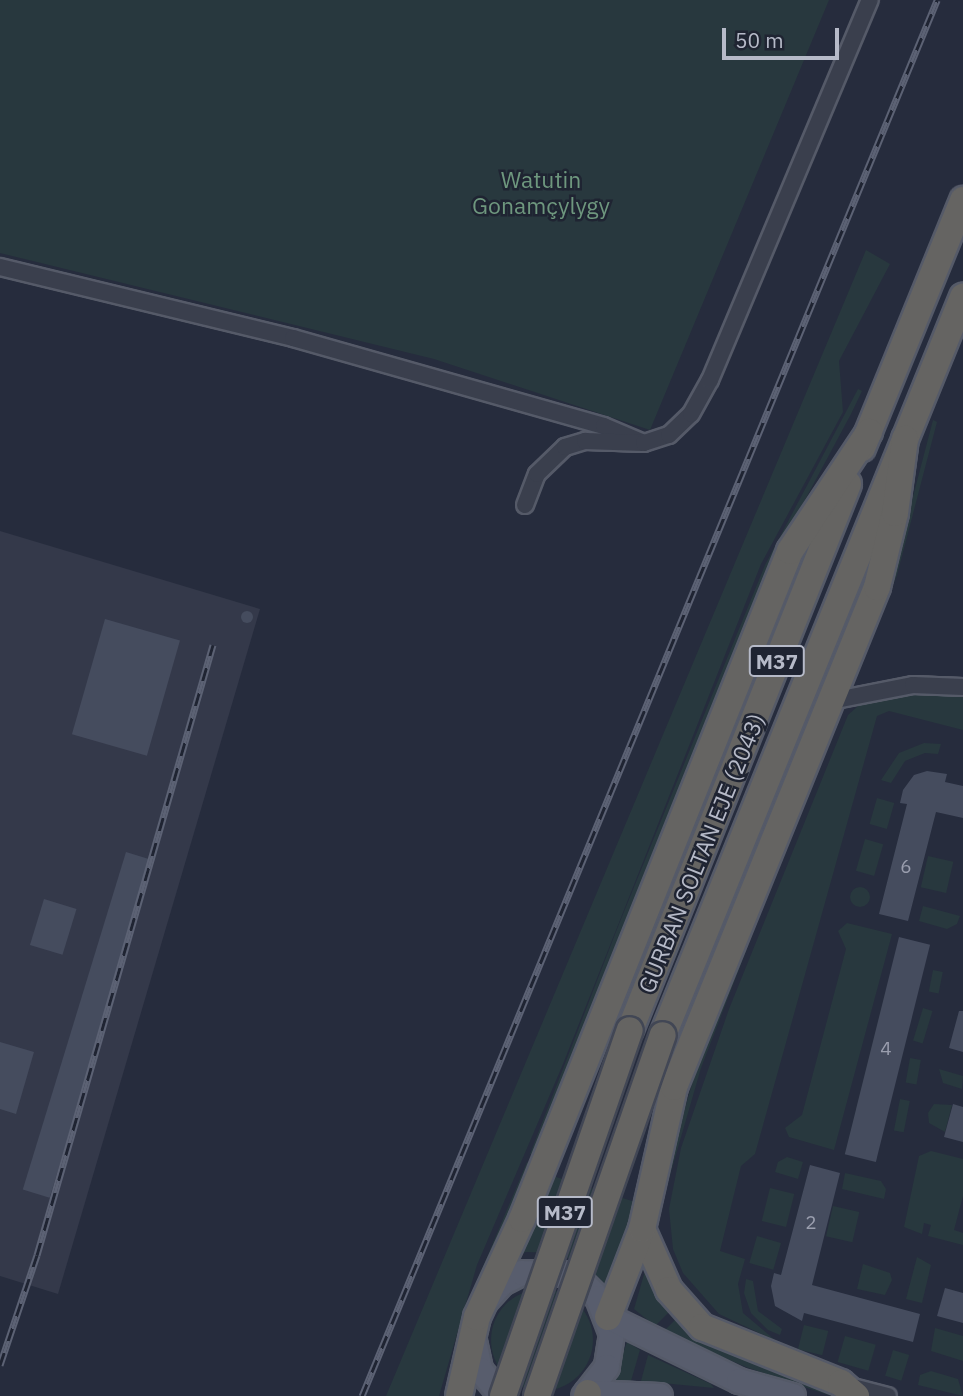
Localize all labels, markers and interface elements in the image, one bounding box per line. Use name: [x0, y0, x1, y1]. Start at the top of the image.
scale bar: [725, 14, 842, 58]
text: 50 m: [735, 26, 784, 54]
park label: Watutin Gonamçylygy: [472, 165, 610, 219]
road number: M37: [747, 644, 807, 678]
street label: GURBAN SOLTAN EJE (2043): [632, 709, 770, 997]
house number: 6: [900, 856, 912, 878]
house number: 4: [880, 1038, 892, 1060]
road number: M37: [535, 1194, 595, 1230]
house number: 2: [805, 1212, 817, 1234]

